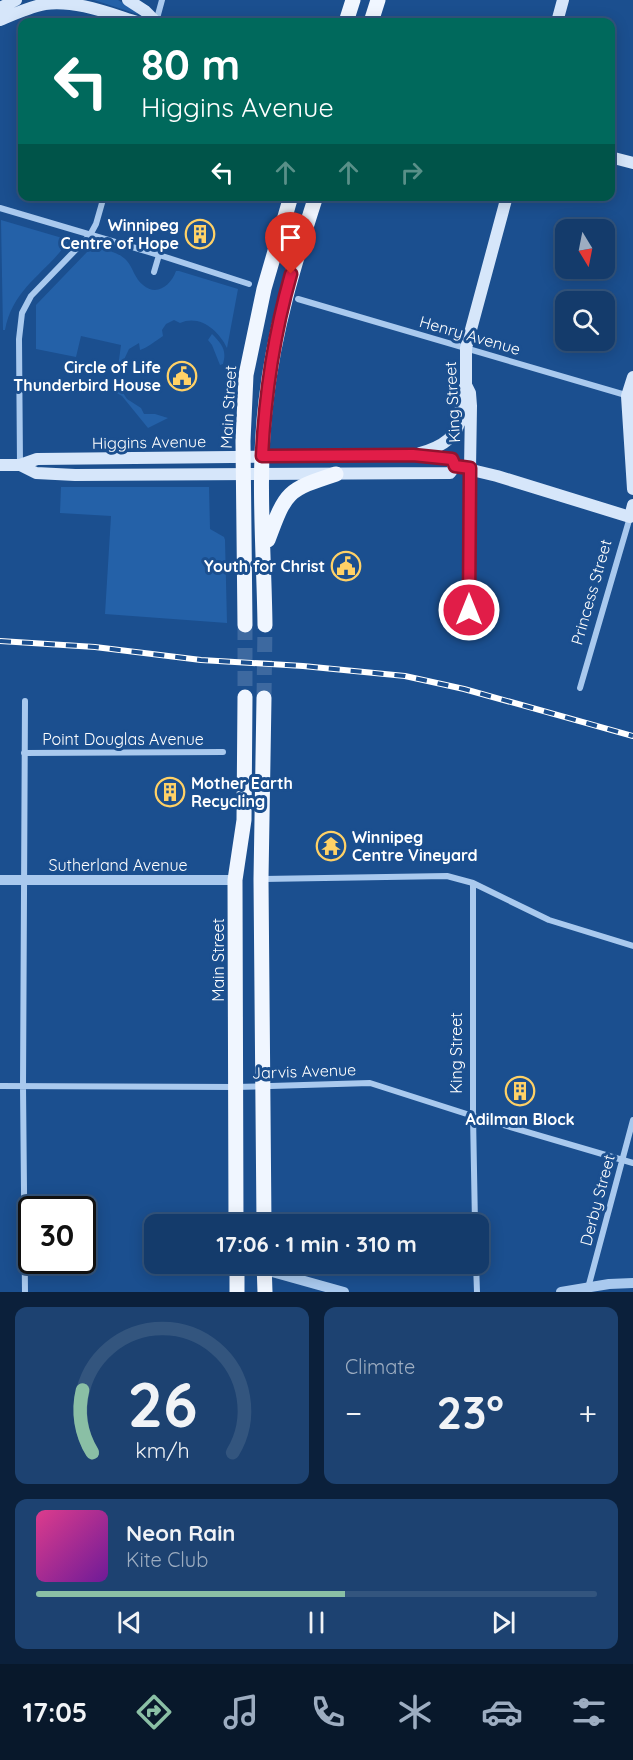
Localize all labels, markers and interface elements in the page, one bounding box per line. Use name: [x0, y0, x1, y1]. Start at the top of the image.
text: 80 m: [141, 38, 240, 91]
icon: left: [42, 42, 120, 120]
text: Higgins Avenue: [141, 90, 334, 124]
icon: left: [206, 156, 239, 189]
icon: ahead: [269, 156, 302, 189]
icon: ahead: [332, 156, 365, 189]
icon: right: [395, 156, 428, 189]
pin: [265, 212, 316, 274]
place label: Winnipeg Centre of Hope: [61, 215, 179, 253]
building icon: Winnipeg Centre of Hope: [184, 218, 216, 250]
north arrow: [555, 219, 615, 279]
map controls: [555, 219, 615, 351]
icon: arrive: [274, 221, 307, 254]
button: search: [555, 291, 615, 351]
street label: Henry Avenue: [417, 311, 523, 359]
place label: Circle of Life Thunderbird House: [13, 357, 161, 395]
public building icon: Circle of Life Thunderbird House: [166, 360, 198, 392]
street label: King Street: [440, 361, 464, 443]
street label: Main Street: [216, 365, 240, 449]
street label: Higgins Avenue: [92, 431, 206, 453]
street label: Princess Street: [566, 537, 616, 647]
public building icon: Youth for Christ: [330, 550, 362, 582]
place label: Youth for Christ: [204, 556, 325, 576]
position arrow: [437, 578, 501, 642]
street label: Point Douglas Avenue: [42, 729, 204, 749]
place label: Mother Earth Recycling: [191, 773, 293, 811]
building icon: Mother Earth Recycling: [154, 776, 186, 808]
place label: Winnipeg Centre Vineyard: [352, 827, 478, 865]
temple icon: Winnipeg Centre Vineyard: [315, 830, 347, 862]
street label: Sutherland Avenue: [48, 855, 188, 875]
street label: Main Street: [208, 918, 228, 1002]
street label: King Street: [446, 1012, 466, 1094]
street label: Jarvis Avenue: [252, 1059, 356, 1083]
building icon: Adilman Block: [504, 1075, 536, 1107]
place label: Adilman Block: [465, 1109, 575, 1129]
street label: Derby Street: [575, 1152, 619, 1248]
speed limit sign: 30: [18, 1196, 96, 1274]
text: 17:06 · 1 min · 310 m: [216, 1230, 417, 1258]
text: Climate: [345, 1354, 415, 1379]
text: 26: [127, 1365, 197, 1443]
text: 23°: [437, 1384, 504, 1440]
text: −: [345, 1392, 362, 1433]
text: +: [578, 1392, 597, 1433]
text: km/h: [135, 1437, 189, 1463]
text: Neon Rain: [126, 1519, 235, 1547]
text: Kite Club: [126, 1547, 208, 1572]
icon: previous: [113, 1606, 146, 1639]
icon: pause: [300, 1606, 333, 1639]
icon: next: [487, 1606, 520, 1639]
icon: directions: [133, 1691, 175, 1733]
icon: music: [220, 1691, 262, 1733]
icon: phone: [307, 1691, 349, 1733]
icon: climate: [394, 1691, 436, 1733]
icon: car: [481, 1691, 523, 1733]
icon: filters: [568, 1691, 610, 1733]
text: 17:05: [23, 1695, 87, 1729]

